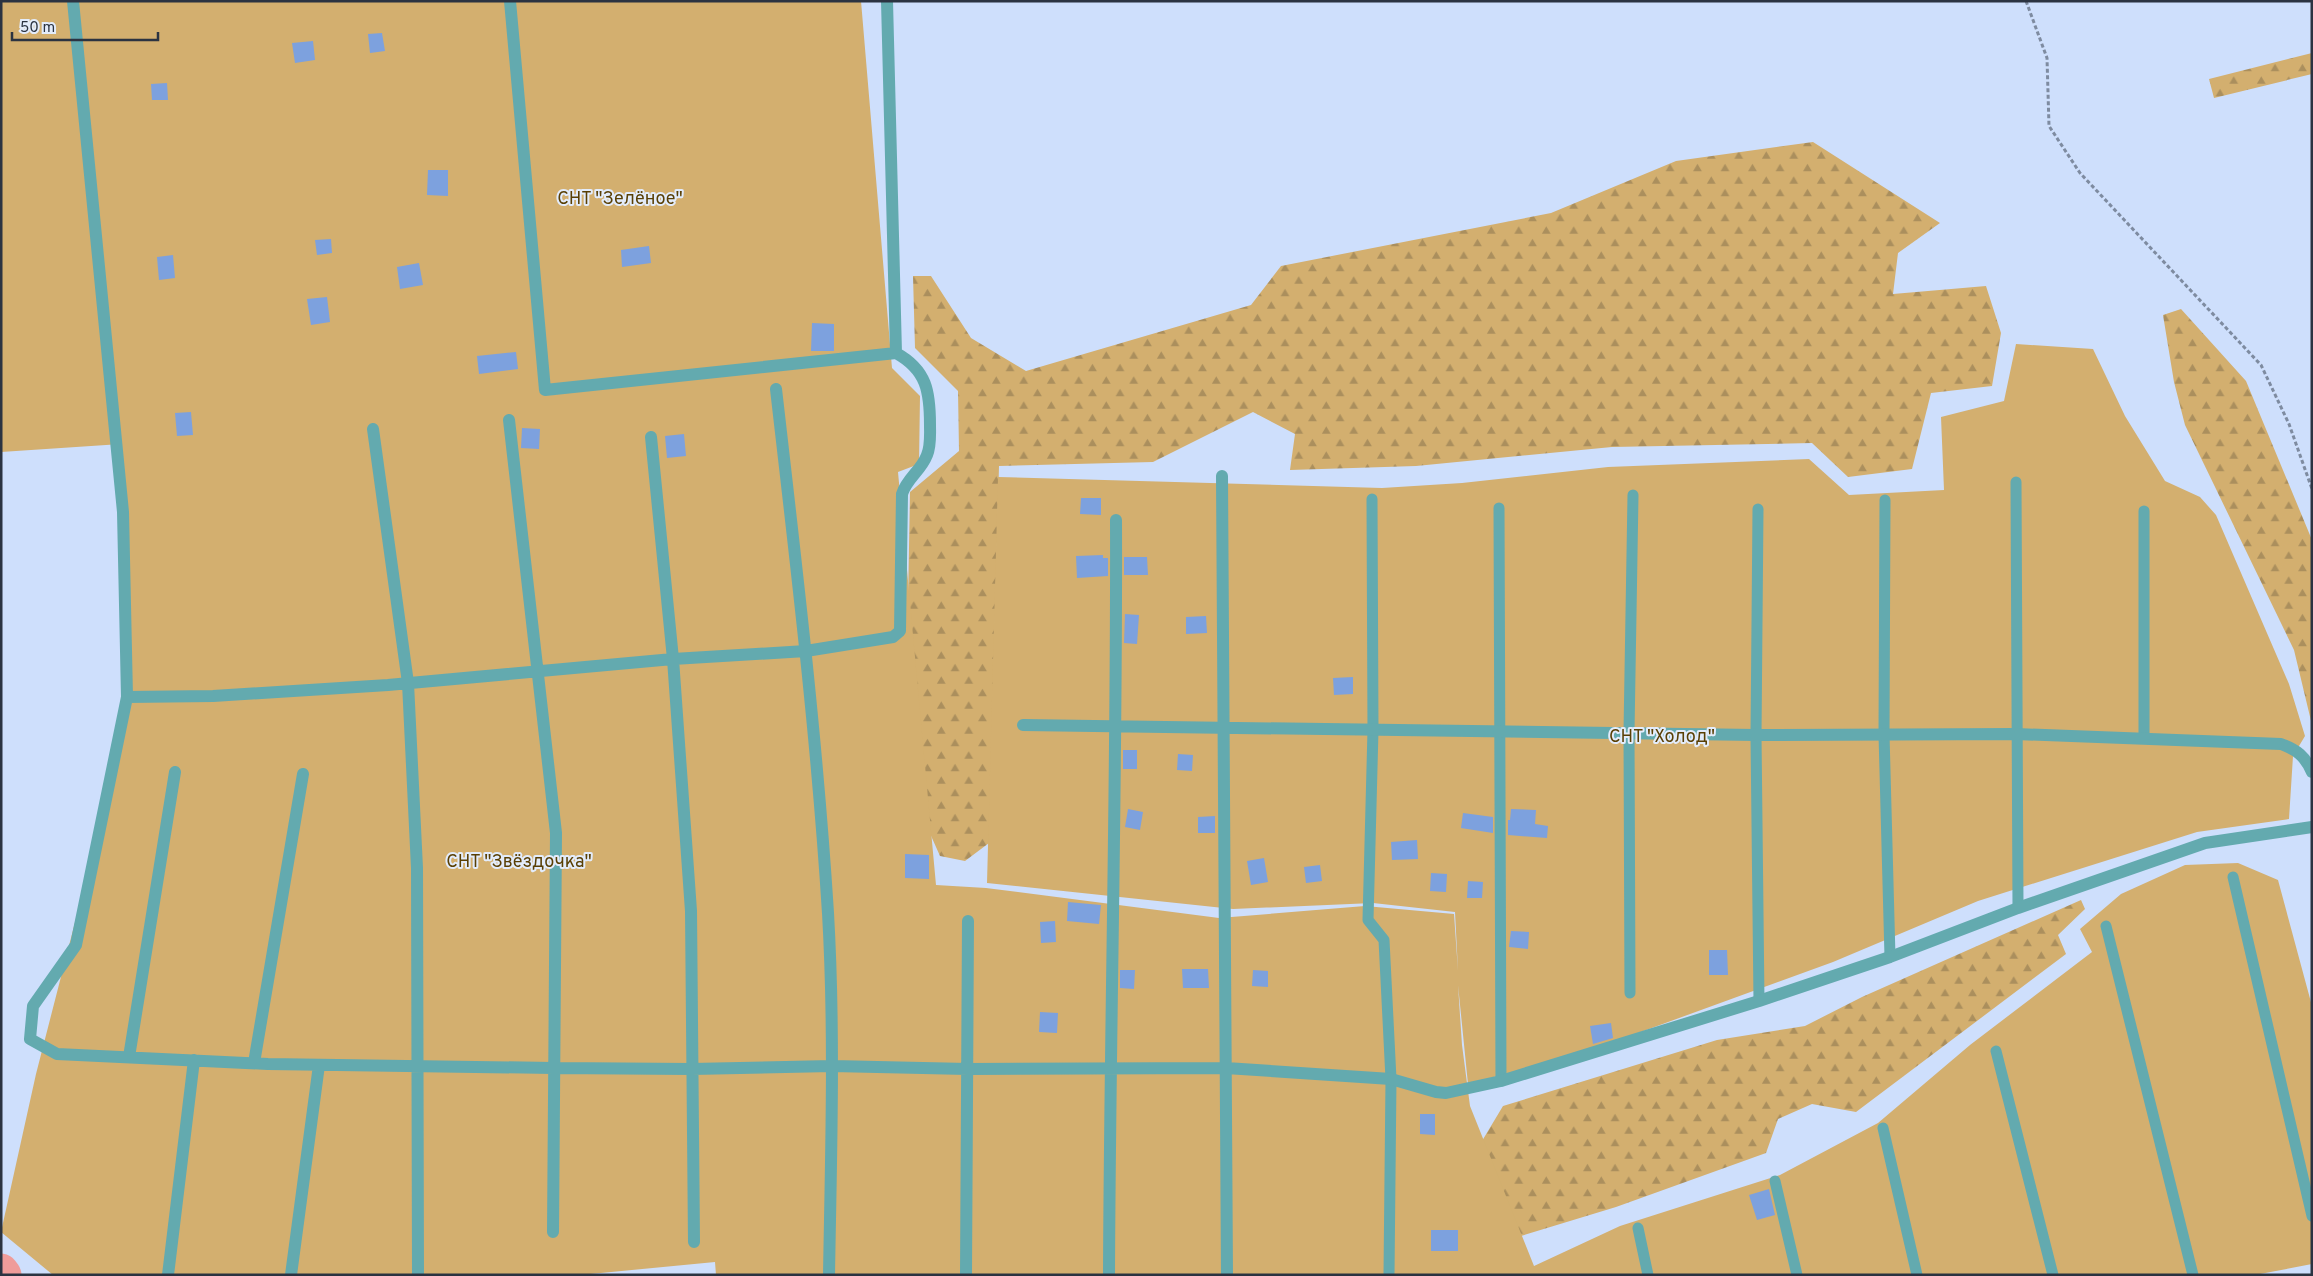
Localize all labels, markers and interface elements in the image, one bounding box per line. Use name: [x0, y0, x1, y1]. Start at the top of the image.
scale bar: [12, 10, 159, 42]
text: 50 m: [20, 19, 55, 38]
park label: СНТ "Зелёное": [557, 188, 683, 211]
park label: СНТ "Холод": [1609, 726, 1715, 749]
park label: СНТ "Звёздочка": [446, 851, 592, 874]

